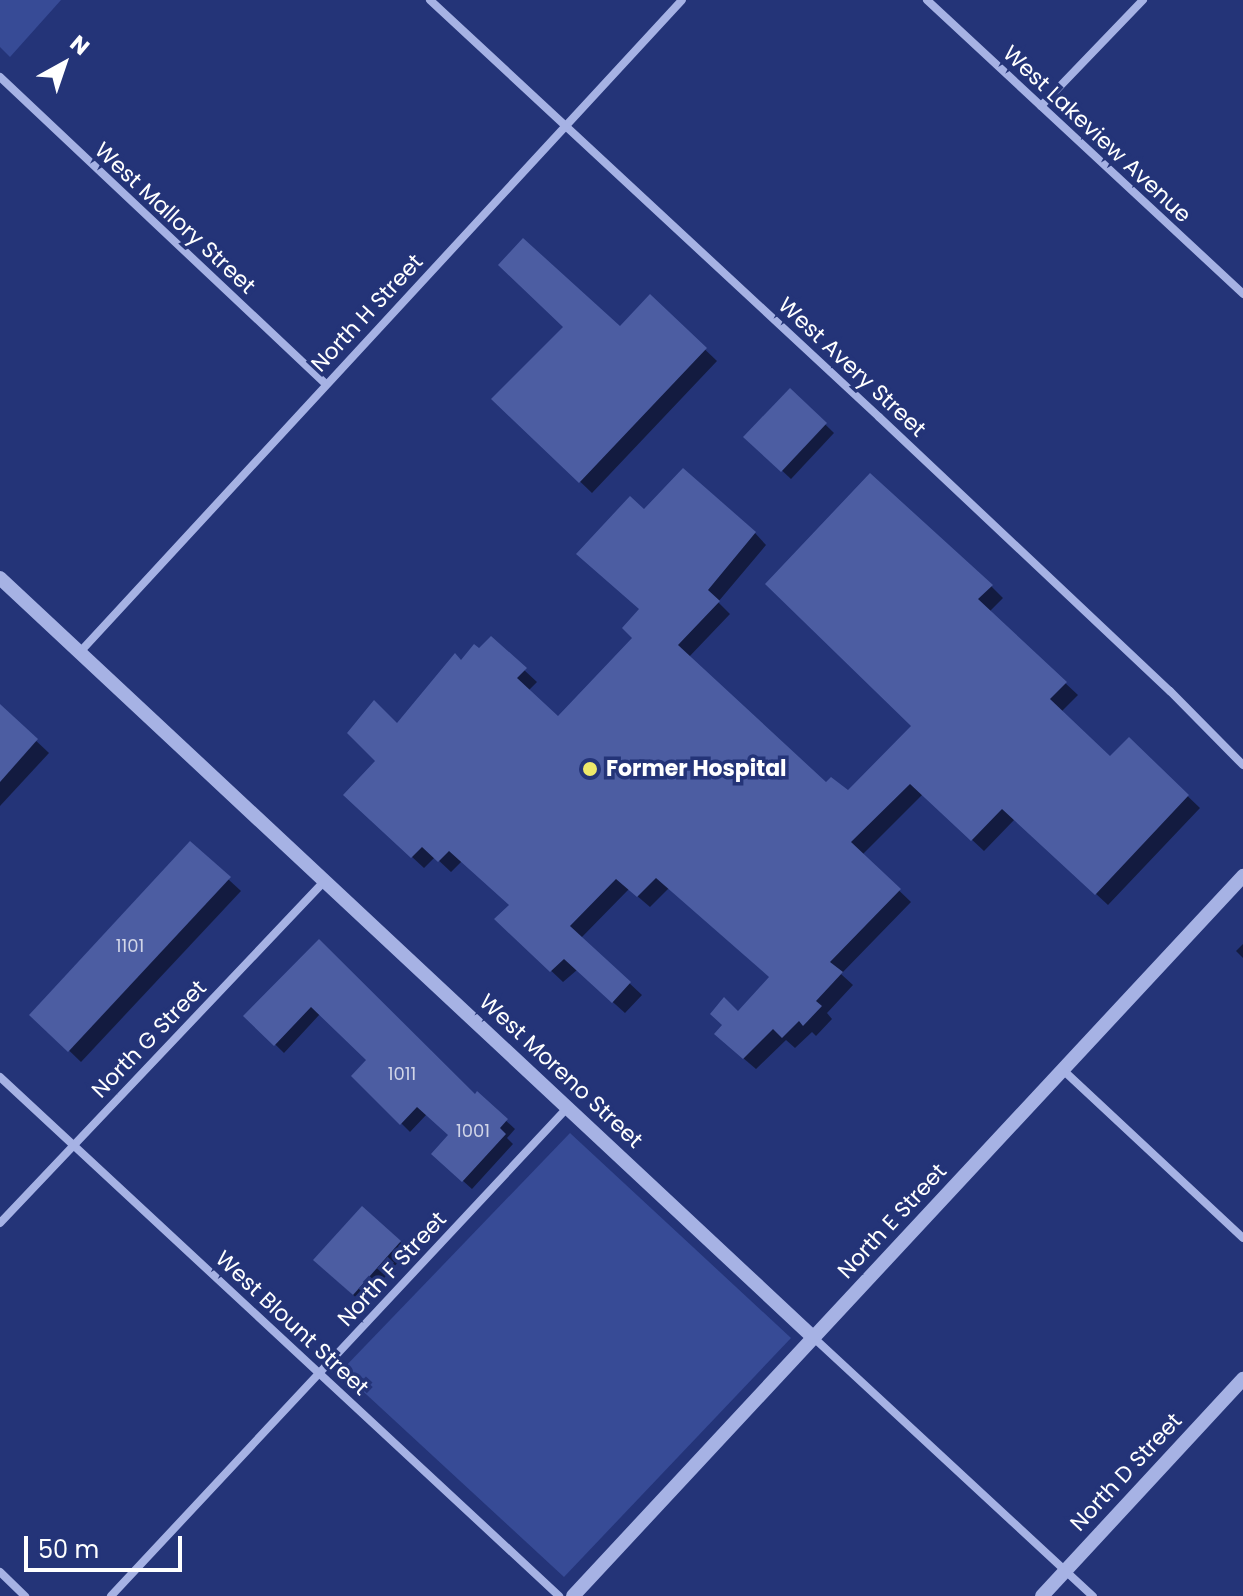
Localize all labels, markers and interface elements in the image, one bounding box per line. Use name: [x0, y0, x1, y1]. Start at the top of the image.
north arrow: [24, 24, 104, 104]
text: N: [63, 28, 96, 62]
street label: West Lakeview Avenue: [997, 40, 1197, 228]
street label: West Mallory Street: [89, 137, 261, 299]
street label: North H Street: [306, 249, 428, 377]
street label: West Avery Street: [773, 292, 931, 442]
place label: Former Hospital: [606, 756, 787, 782]
marker: Former Hospital: [581, 760, 599, 778]
house number: 1101: [116, 935, 144, 957]
street label: North G Street: [86, 975, 212, 1103]
street label: West Moreno Street: [474, 988, 648, 1154]
house number: 1011: [388, 1063, 416, 1085]
house number: 1001: [456, 1120, 490, 1142]
street label: North E Street: [832, 1158, 952, 1284]
street label: North F Street: [332, 1206, 452, 1332]
street label: West Blount Street: [210, 1245, 374, 1401]
street label: North D Street: [1065, 1408, 1187, 1536]
scale bar: [28, 1520, 186, 1570]
text: 50 m: [38, 1533, 99, 1566]

